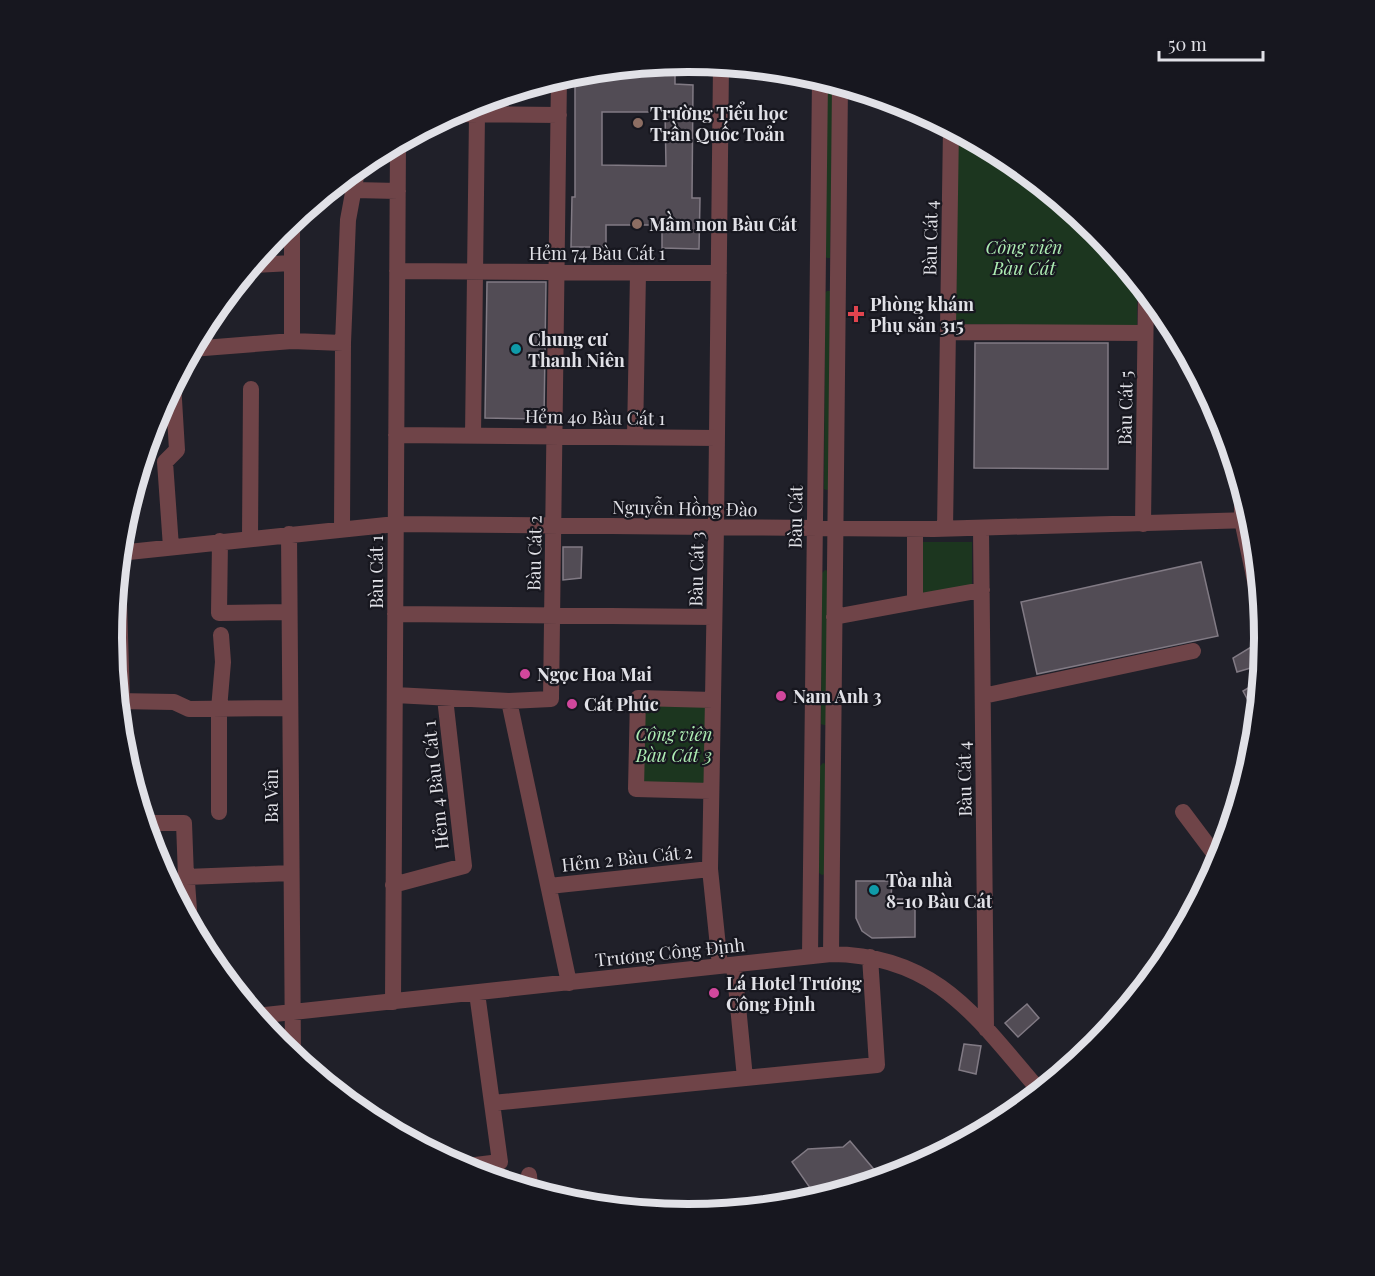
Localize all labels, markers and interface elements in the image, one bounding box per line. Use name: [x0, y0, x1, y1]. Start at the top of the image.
scale bar: [1159, 24, 1262, 62]
text: 50 m: [1168, 32, 1207, 56]
place label: Trường Tiểu học Trần Quốc Toản: [650, 101, 788, 146]
marker: Trường Tiểu học Trần Quốc Toản: [631, 116, 645, 130]
street label: Bàu Cát 4: [917, 200, 943, 276]
place label: Mầm non Bàu Cát: [649, 210, 797, 236]
marker: Mầm non Bàu Cát: [630, 217, 644, 231]
park label: Công viên Bàu Cát: [985, 235, 1063, 280]
street label: Hẻm 74 Bàu Cát 1: [529, 241, 666, 265]
place label: Phòng khám Phụ sản 315: [870, 292, 975, 337]
marker: Phòng khám Phụ sản 315: [847, 305, 865, 323]
place label: Chung cư Thanh Niên: [528, 327, 625, 372]
marker: Chung cư Thanh Niên: [509, 342, 523, 356]
street label: Bàu Cát 5: [1112, 371, 1138, 445]
street label: Hẻm 40 Bàu Cát 1: [525, 404, 666, 430]
street label: Bàu Cát: [782, 485, 808, 549]
street label: Nguyễn Hồng Đào: [612, 493, 758, 521]
street label: Bàu Cát 2: [521, 515, 547, 591]
street label: Bàu Cát 3: [683, 531, 709, 607]
street label: Bàu Cát 1: [364, 535, 388, 609]
place label: Ngọc Hoa Mai: [537, 662, 652, 686]
marker: Ngọc Hoa Mai: [518, 667, 532, 681]
place label: Nam Anh 3: [793, 684, 882, 708]
marker: Nam Anh 3: [774, 689, 788, 703]
place label: Cát Phúc: [584, 692, 659, 716]
marker: Cát Phúc: [565, 697, 579, 711]
street label: Hẻm 4 Bàu Cát 1: [416, 719, 454, 851]
park label: Công viên Bàu Cát 3: [635, 722, 713, 767]
street label: Bàu Cát 4: [951, 741, 977, 817]
street label: Ba Vân: [259, 769, 283, 823]
street label: Hẻm 2 Bàu Cát 2: [560, 839, 694, 877]
place label: Tòa nhà 8-10 Bàu Cát: [886, 868, 993, 913]
marker: Tòa nhà 8-10 Bàu Cát: [867, 883, 881, 897]
street label: Trương Công Định: [594, 932, 746, 972]
place label: Lá Hotel Trương Công Định: [726, 971, 862, 1016]
marker: Lá Hotel Trương Công Định: [707, 986, 721, 1000]

